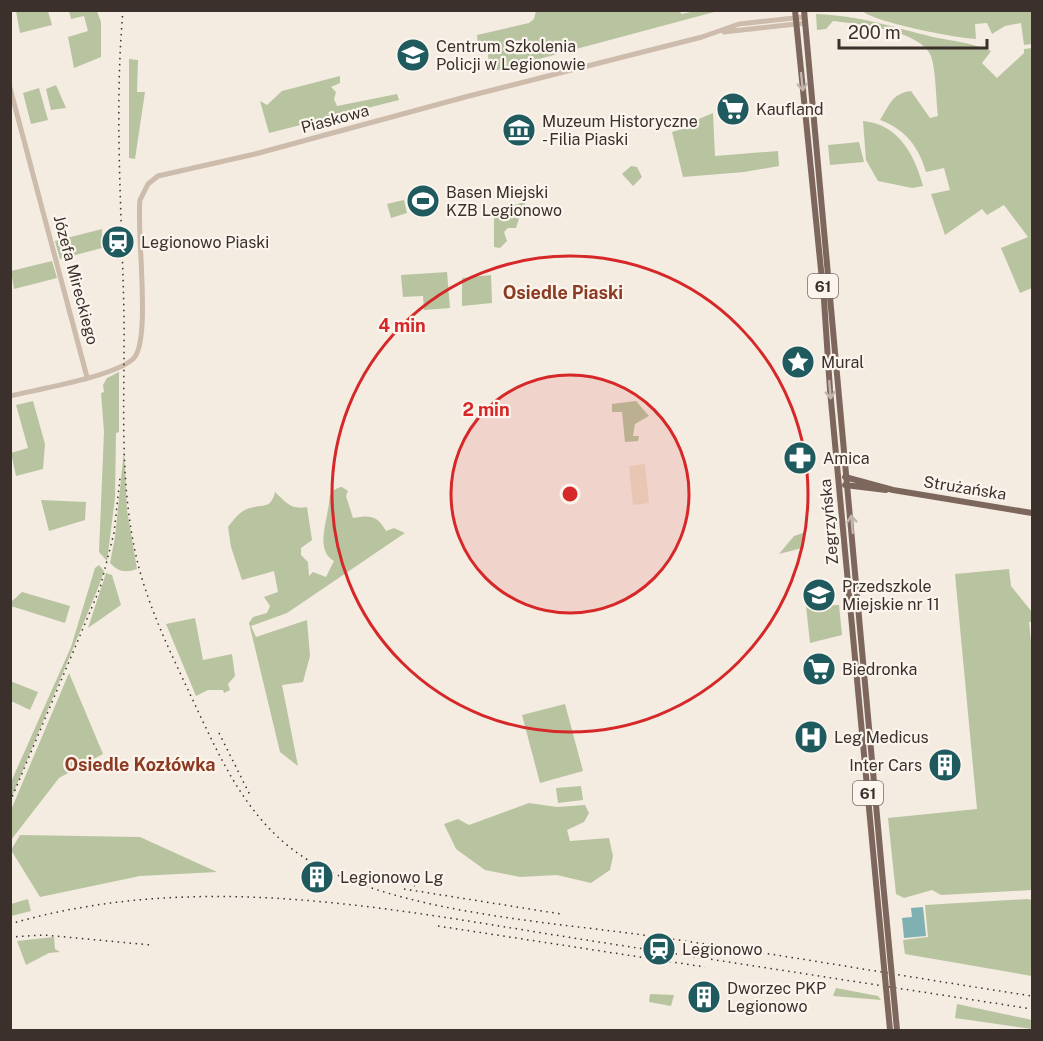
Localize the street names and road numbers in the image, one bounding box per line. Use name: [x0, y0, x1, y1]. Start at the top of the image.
street label: Piaskowa: [299, 101, 371, 137]
street label: Józefa Mireckiego: [50, 213, 102, 347]
road number: 61: [808, 274, 838, 298]
street label: Strużańska: [922, 472, 1008, 504]
street label: Zegrzyńska: [816, 478, 842, 566]
road number: 61: [853, 781, 883, 805]

